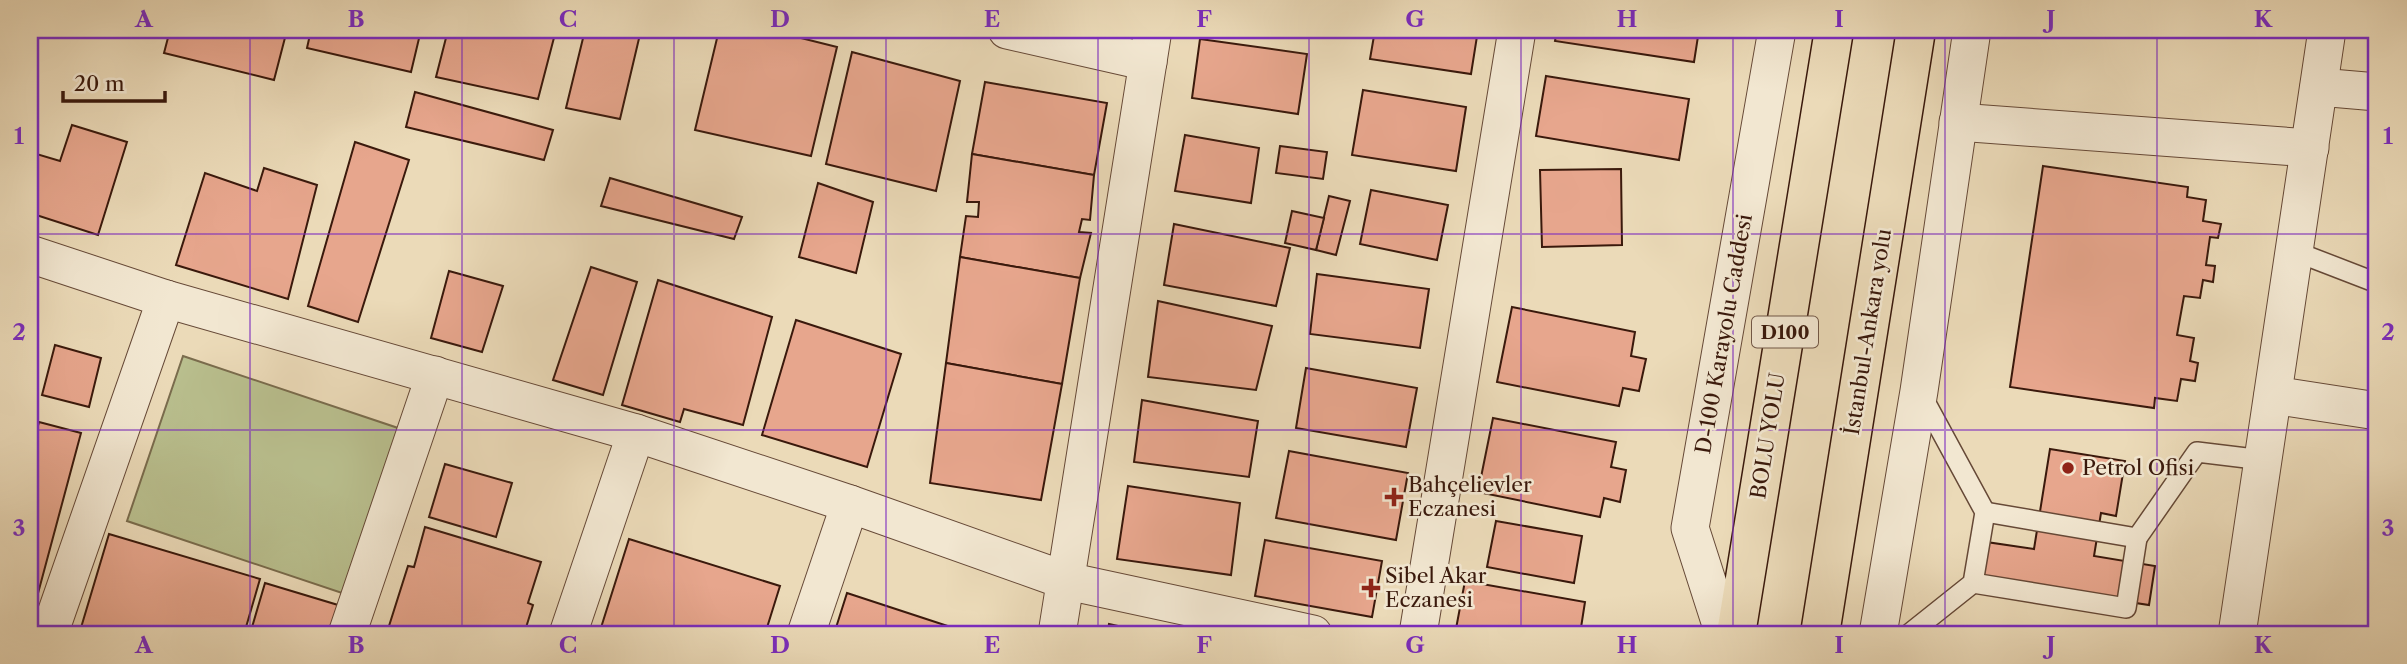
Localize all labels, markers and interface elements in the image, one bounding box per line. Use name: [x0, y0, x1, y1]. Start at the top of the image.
text: A: [134, 5, 154, 33]
text: B: [347, 5, 365, 33]
text: C: [559, 5, 577, 33]
text: D: [770, 5, 790, 33]
text: E: [984, 5, 1000, 33]
text: F: [1196, 5, 1212, 33]
text: G: [1405, 5, 1425, 33]
text: H: [1617, 5, 1638, 33]
text: I: [1834, 5, 1844, 33]
text: J: [2042, 5, 2056, 33]
text: K: [2254, 5, 2273, 33]
scale bar: [63, 60, 164, 104]
text: 20 m: [74, 71, 125, 96]
text: 1: [14, 122, 25, 150]
text: 1: [2383, 122, 2394, 150]
street label: D-100 Karayolu Caddesi: [1690, 212, 1757, 456]
street label: İstanbul-Ankara yolu: [1839, 227, 1896, 437]
road number: D100: [1752, 316, 1818, 348]
text: 2: [12, 318, 26, 346]
text: 2: [2381, 318, 2395, 346]
street label: BOLU YOLU: [1745, 371, 1790, 501]
place label: Petrol Ofisi: [2082, 455, 2194, 480]
marker: Petrol Ofisi: [2060, 460, 2076, 476]
place label: Bahçelievler Eczanesi: [1408, 472, 1532, 521]
marker: Bahçelievler Eczanesi: [1386, 489, 1402, 505]
text: 3: [13, 514, 26, 542]
text: 3: [2382, 514, 2395, 542]
place label: Sibel Akar Eczanesi: [1385, 563, 1487, 612]
marker: Sibel Akar Eczanesi: [1363, 580, 1379, 596]
text: A: [134, 631, 154, 659]
text: B: [347, 631, 365, 659]
text: C: [559, 631, 577, 659]
text: D: [770, 631, 790, 659]
text: E: [984, 631, 1000, 659]
text: F: [1196, 631, 1212, 659]
text: G: [1405, 631, 1425, 659]
text: H: [1617, 631, 1638, 659]
text: I: [1834, 631, 1844, 659]
text: J: [2042, 631, 2056, 659]
text: K: [2254, 631, 2273, 659]

